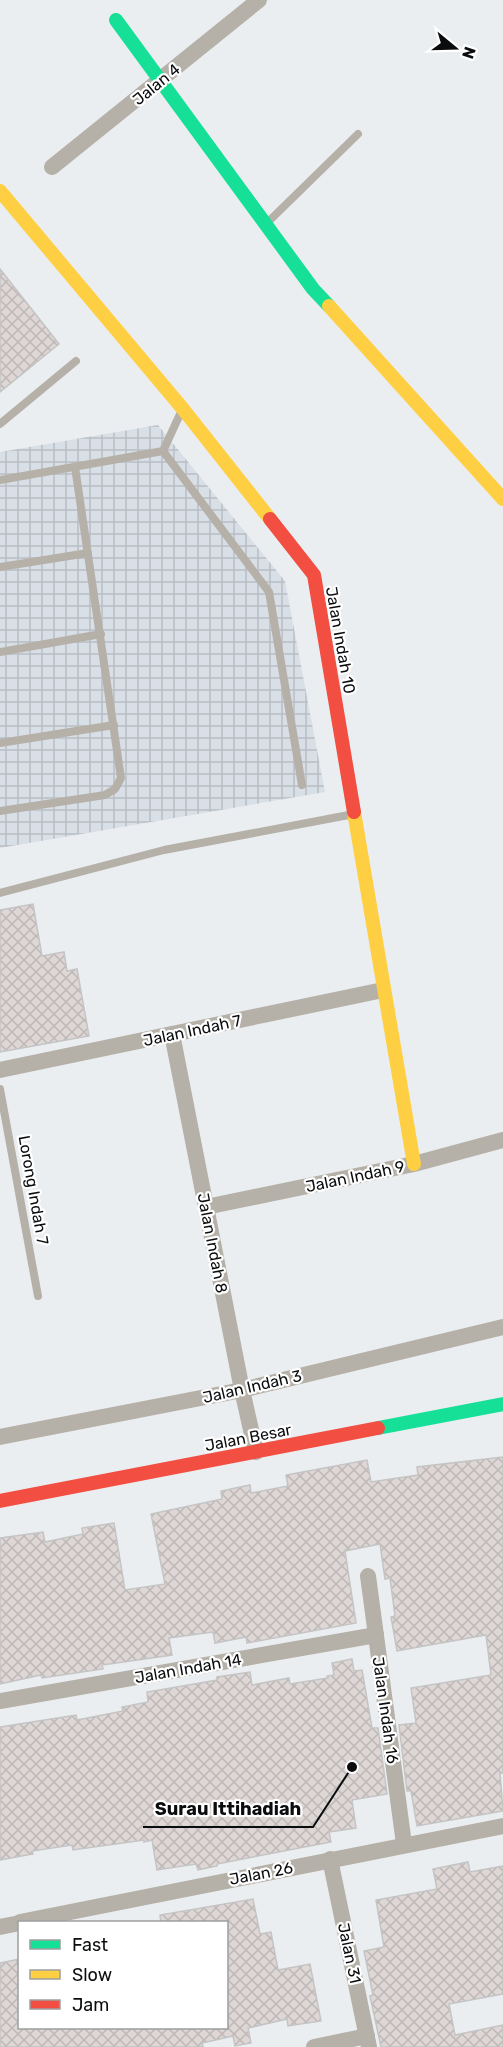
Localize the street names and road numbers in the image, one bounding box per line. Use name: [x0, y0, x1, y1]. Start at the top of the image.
street label: Jalan 4: [129, 60, 184, 109]
street label: Jalan Indah 10: [322, 585, 359, 695]
street label: Jalan Indah 7: [141, 1011, 243, 1050]
street label: Lorong Indah 7: [15, 1134, 52, 1246]
street label: Jalan Indah 9: [304, 1157, 406, 1196]
street label: Jalan Indah 8: [193, 1191, 232, 1295]
street label: Jalan Indah 3: [201, 1366, 303, 1407]
street label: Jalan Besar: [203, 1420, 293, 1455]
street label: Jalan Indah 14: [133, 1650, 243, 1687]
street label: Jalan Indah 16: [369, 1655, 402, 1765]
street label: Jalan 26: [228, 1858, 295, 1889]
street label: Jalan 31: [334, 1921, 365, 1985]

